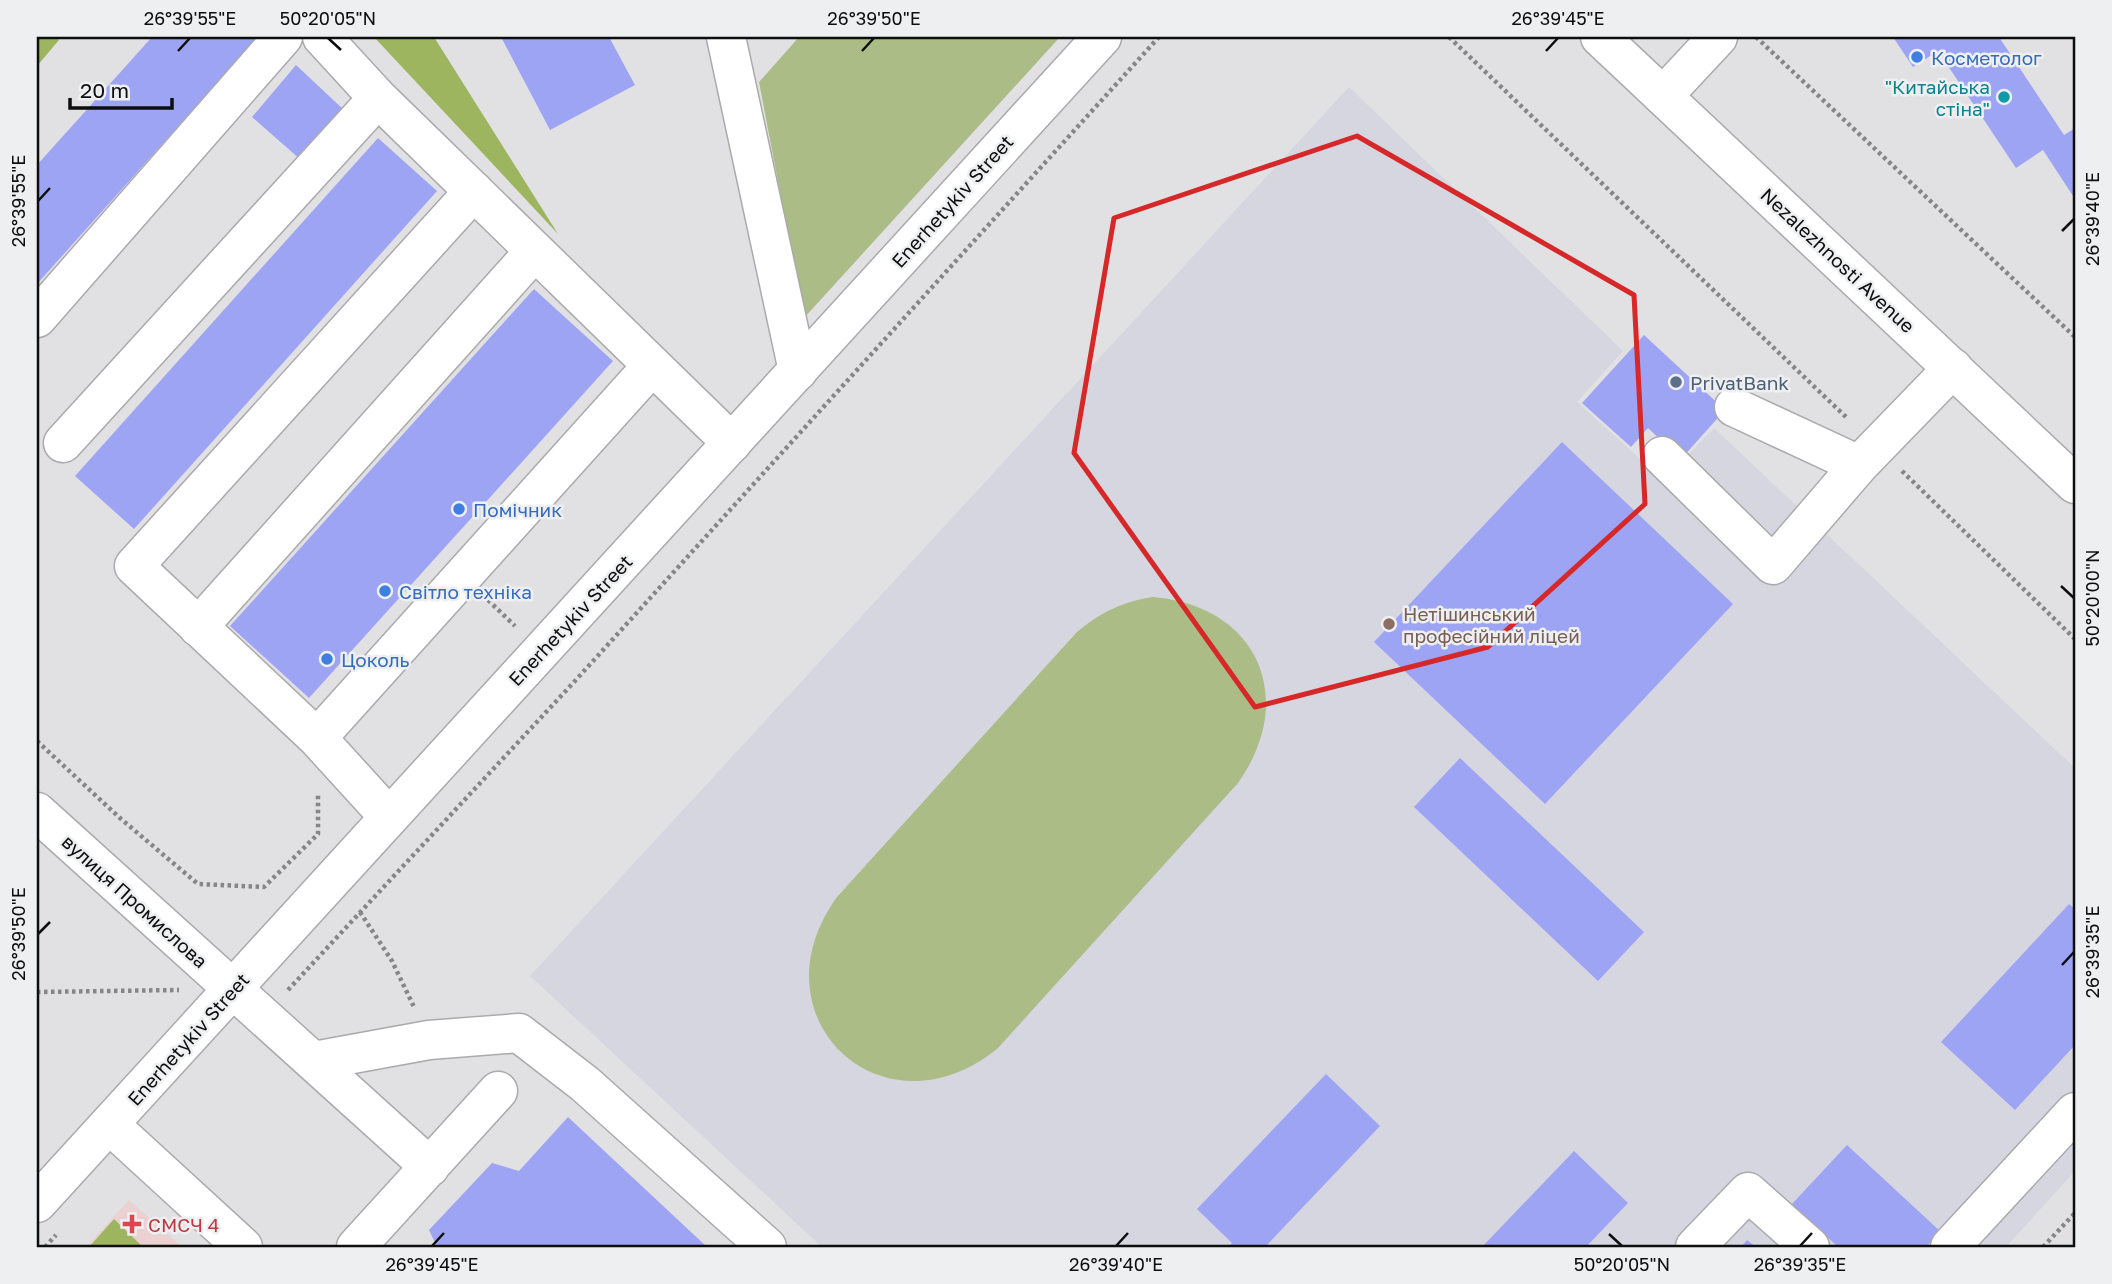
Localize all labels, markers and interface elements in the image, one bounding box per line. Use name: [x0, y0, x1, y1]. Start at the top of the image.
text: 26°39'55"E: [144, 7, 236, 29]
text: 50°20'05"N: [280, 7, 376, 29]
text: 26°39'50"E: [827, 7, 921, 29]
text: 26°39'45"E: [1511, 7, 1605, 29]
place label: Косметолог: [1931, 46, 2042, 69]
marker: Косметолог: [1909, 49, 1925, 65]
scale bar: [70, 66, 172, 110]
place label: "Китайська стіна": [1885, 75, 1990, 120]
text: 20 m: [80, 77, 129, 103]
marker: "Китайська стіна": [1996, 89, 2012, 105]
street label: Enerhetykiv Street: [886, 130, 1018, 272]
text: 26°39'55"E: [7, 155, 29, 247]
text: 26°39'40"E: [2081, 172, 2103, 266]
street label: Nezalezhnosti Avenue: [1756, 183, 1920, 337]
place label: PrivatBank: [1690, 371, 1789, 394]
marker: PrivatBank: [1668, 374, 1684, 390]
place label: Помічник: [473, 498, 562, 521]
marker: Помічник: [451, 501, 467, 517]
text: 50°20'00"N: [2081, 549, 2103, 647]
street label: Enerhetykiv Street: [503, 550, 637, 690]
place label: Світло техніка: [399, 580, 532, 603]
marker: Світло техніка: [377, 583, 393, 599]
place label: Нетішинський професійний ліцей: [1403, 602, 1580, 647]
marker: Нетішинський професійний ліцей: [1381, 616, 1397, 632]
place label: Цоколь: [341, 648, 410, 671]
marker: Цоколь: [319, 651, 335, 667]
street label: вулиця Промислова: [58, 830, 212, 972]
text: 26°39'50"E: [7, 887, 29, 981]
text: 26°39'35"E: [2081, 906, 2103, 998]
street label: Enerhetykiv Street: [122, 968, 254, 1110]
place label: СМСЧ 4: [148, 1213, 219, 1236]
marker: СМСЧ 4: [122, 1214, 142, 1234]
text: 26°39'45"E: [385, 1253, 479, 1275]
text: 26°39'40"E: [1069, 1253, 1163, 1275]
text: 50°20'05"N: [1574, 1253, 1670, 1275]
text: 26°39'35"E: [1754, 1253, 1846, 1275]

